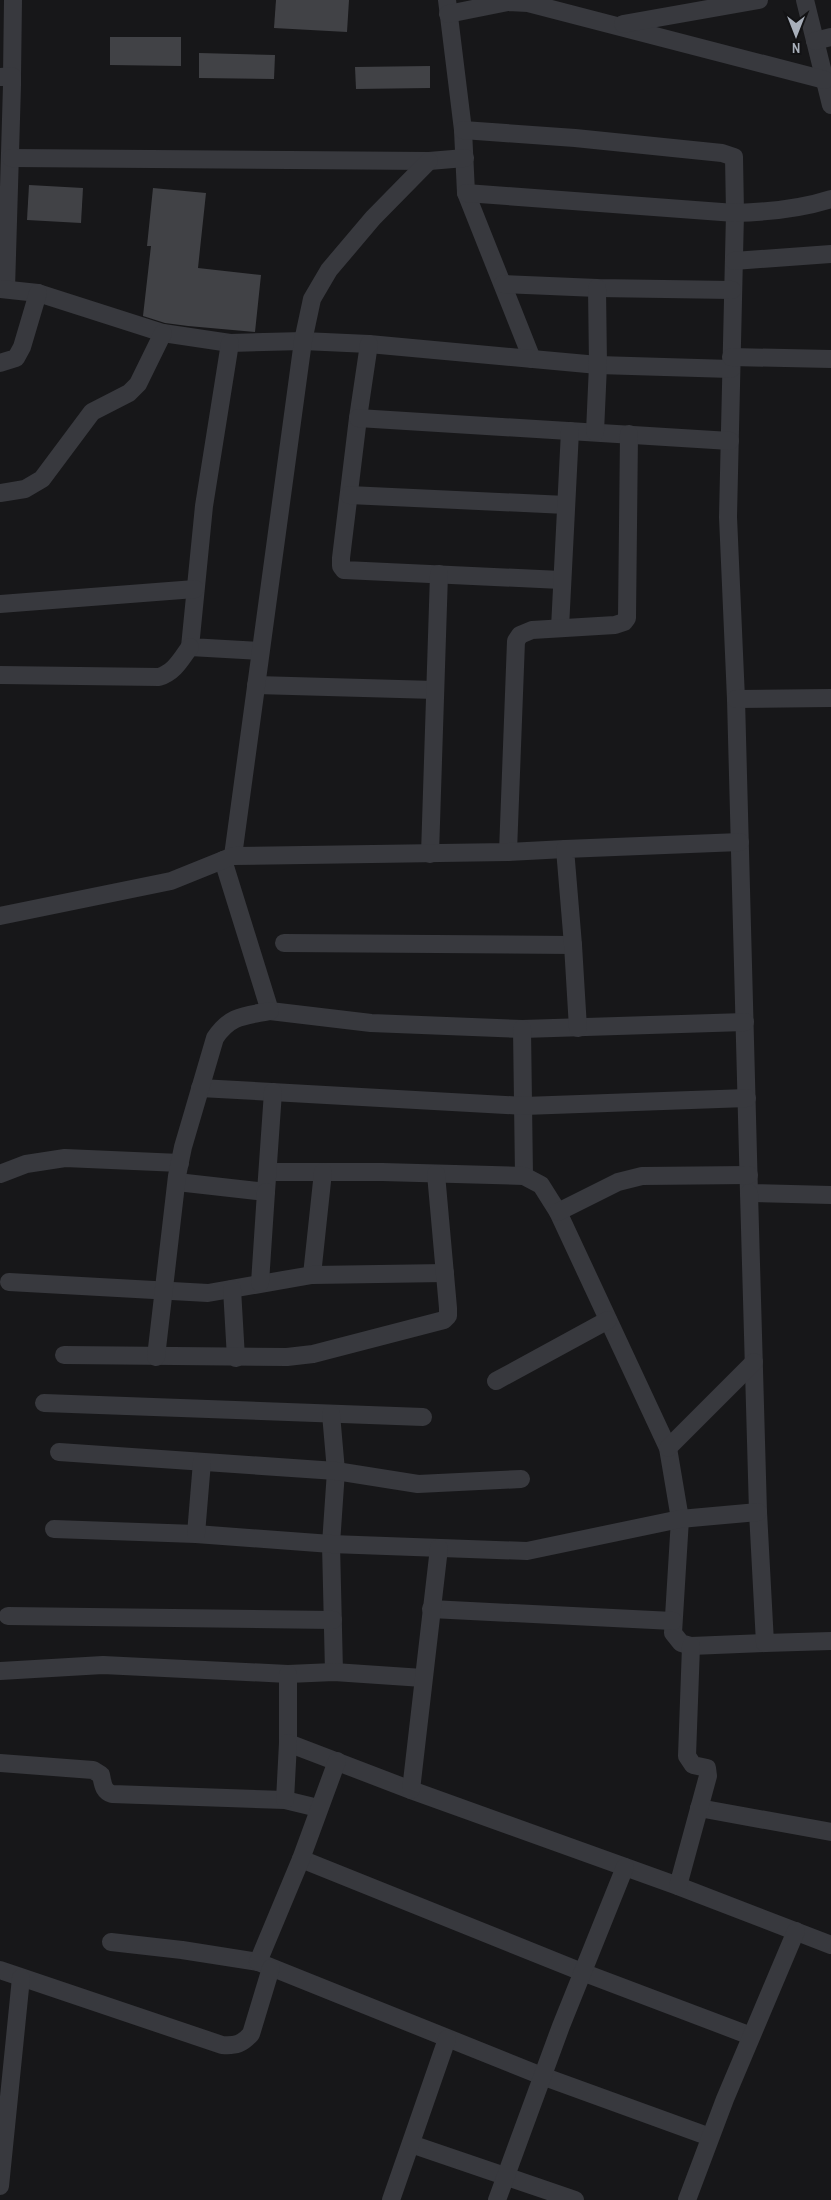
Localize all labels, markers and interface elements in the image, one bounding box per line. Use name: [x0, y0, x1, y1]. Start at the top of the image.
north arrow: [771, 10, 821, 60]
text: N: [792, 39, 800, 57]

